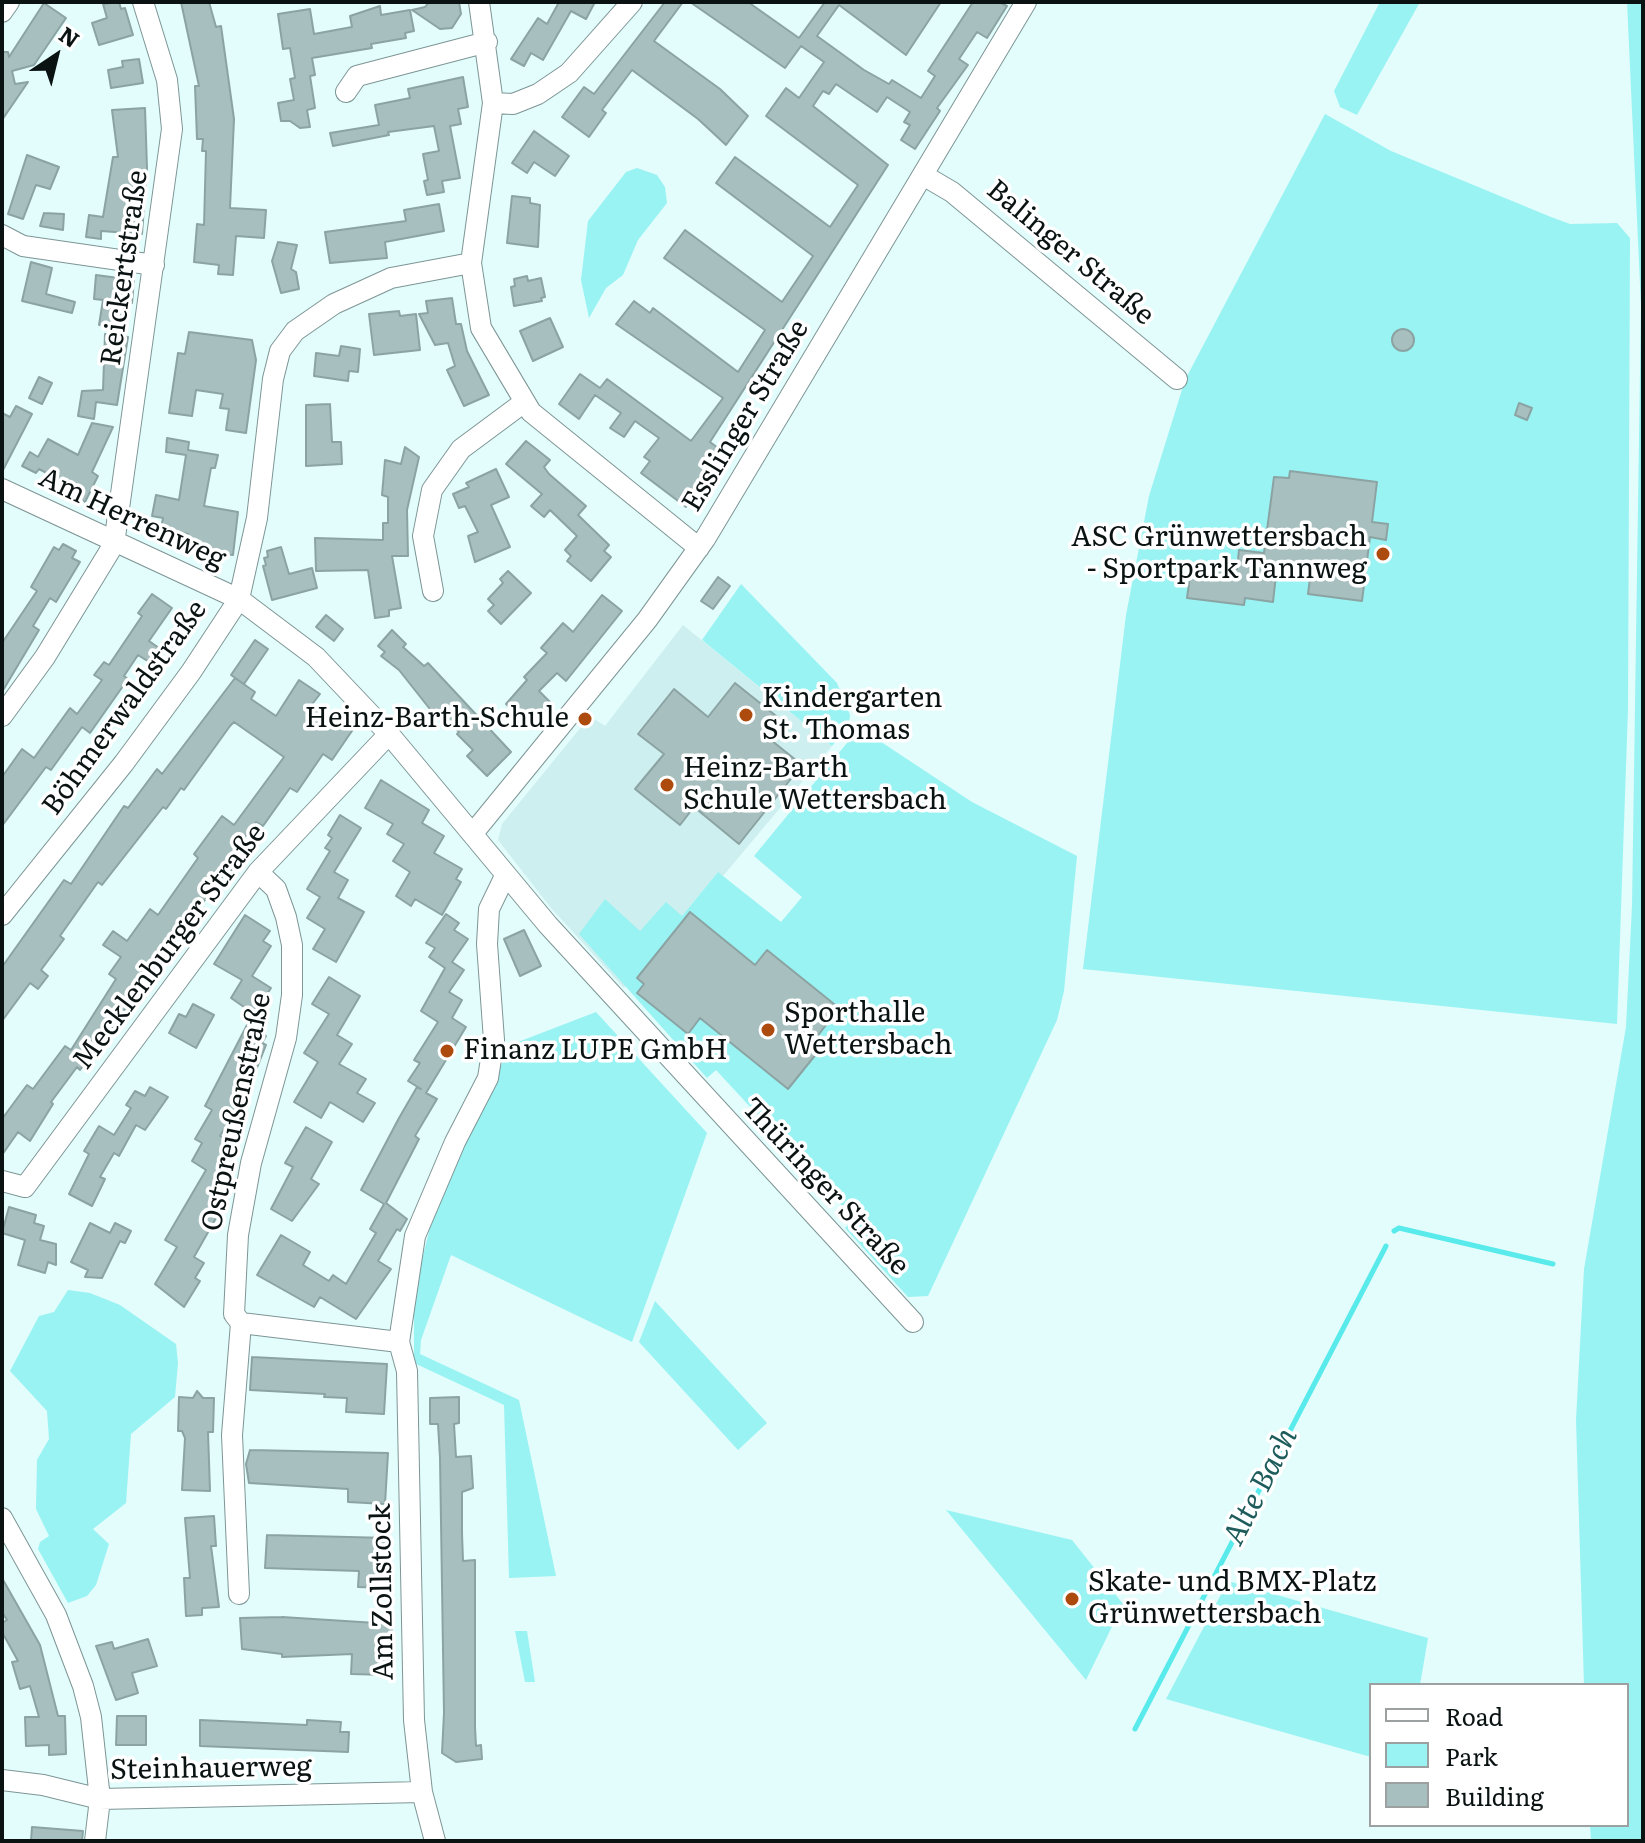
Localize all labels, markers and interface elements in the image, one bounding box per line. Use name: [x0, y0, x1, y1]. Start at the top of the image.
north arrow: [16, 16, 96, 96]
text: N: [53, 17, 87, 55]
street label: Reickertstraße: [95, 168, 155, 368]
street label: Balinger Straße: [980, 173, 1160, 333]
street label: Esslinger Straße: [676, 314, 816, 518]
street label: Am Herrenweg: [33, 461, 231, 577]
place label: ASC Grünwettersbach - Sportpark Tannweg: [1071, 521, 1367, 587]
marker: ASC Grünwettersbach - Sportpark Tannweg: [1374, 545, 1392, 563]
street label: Böhmerwaldstraße: [36, 594, 214, 822]
place label: Kindergarten St. Thomas: [762, 682, 943, 748]
place label: Heinz-Barth-Schule: [305, 702, 569, 736]
marker: Kindergarten St. Thomas: [737, 706, 755, 724]
marker: Heinz-Barth-Schule: [576, 710, 594, 728]
place label: Heinz-Barth Schule Wettersbach: [683, 752, 947, 818]
marker: Heinz-Barth Schule Wettersbach: [658, 776, 676, 794]
street label: Mecklenburger Straße: [67, 818, 273, 1076]
street label: Ostpreußenstraße: [195, 990, 279, 1234]
place label: Sporthalle Wettersbach: [784, 997, 952, 1063]
marker: Sporthalle Wettersbach: [759, 1021, 777, 1039]
place label: Finanz LUPE GmbH: [463, 1034, 728, 1068]
marker: Finanz LUPE GmbH: [438, 1042, 456, 1060]
street label: Thüringer Straße: [734, 1091, 916, 1283]
water label: Alte Bach: [1216, 1422, 1306, 1552]
street label: Am Zollstock: [365, 1503, 401, 1681]
place label: Skate- und BMX-Platz Grünwettersbach: [1088, 1566, 1376, 1632]
marker: Skate- und BMX-Platz Grünwettersbach: [1063, 1590, 1081, 1608]
legend: [1369, 1683, 1629, 1827]
text: Road: [1445, 1698, 1503, 1733]
text: Park: [1445, 1738, 1498, 1773]
street label: Steinhauerweg: [110, 1750, 312, 1788]
text: Building: [1445, 1778, 1544, 1813]

